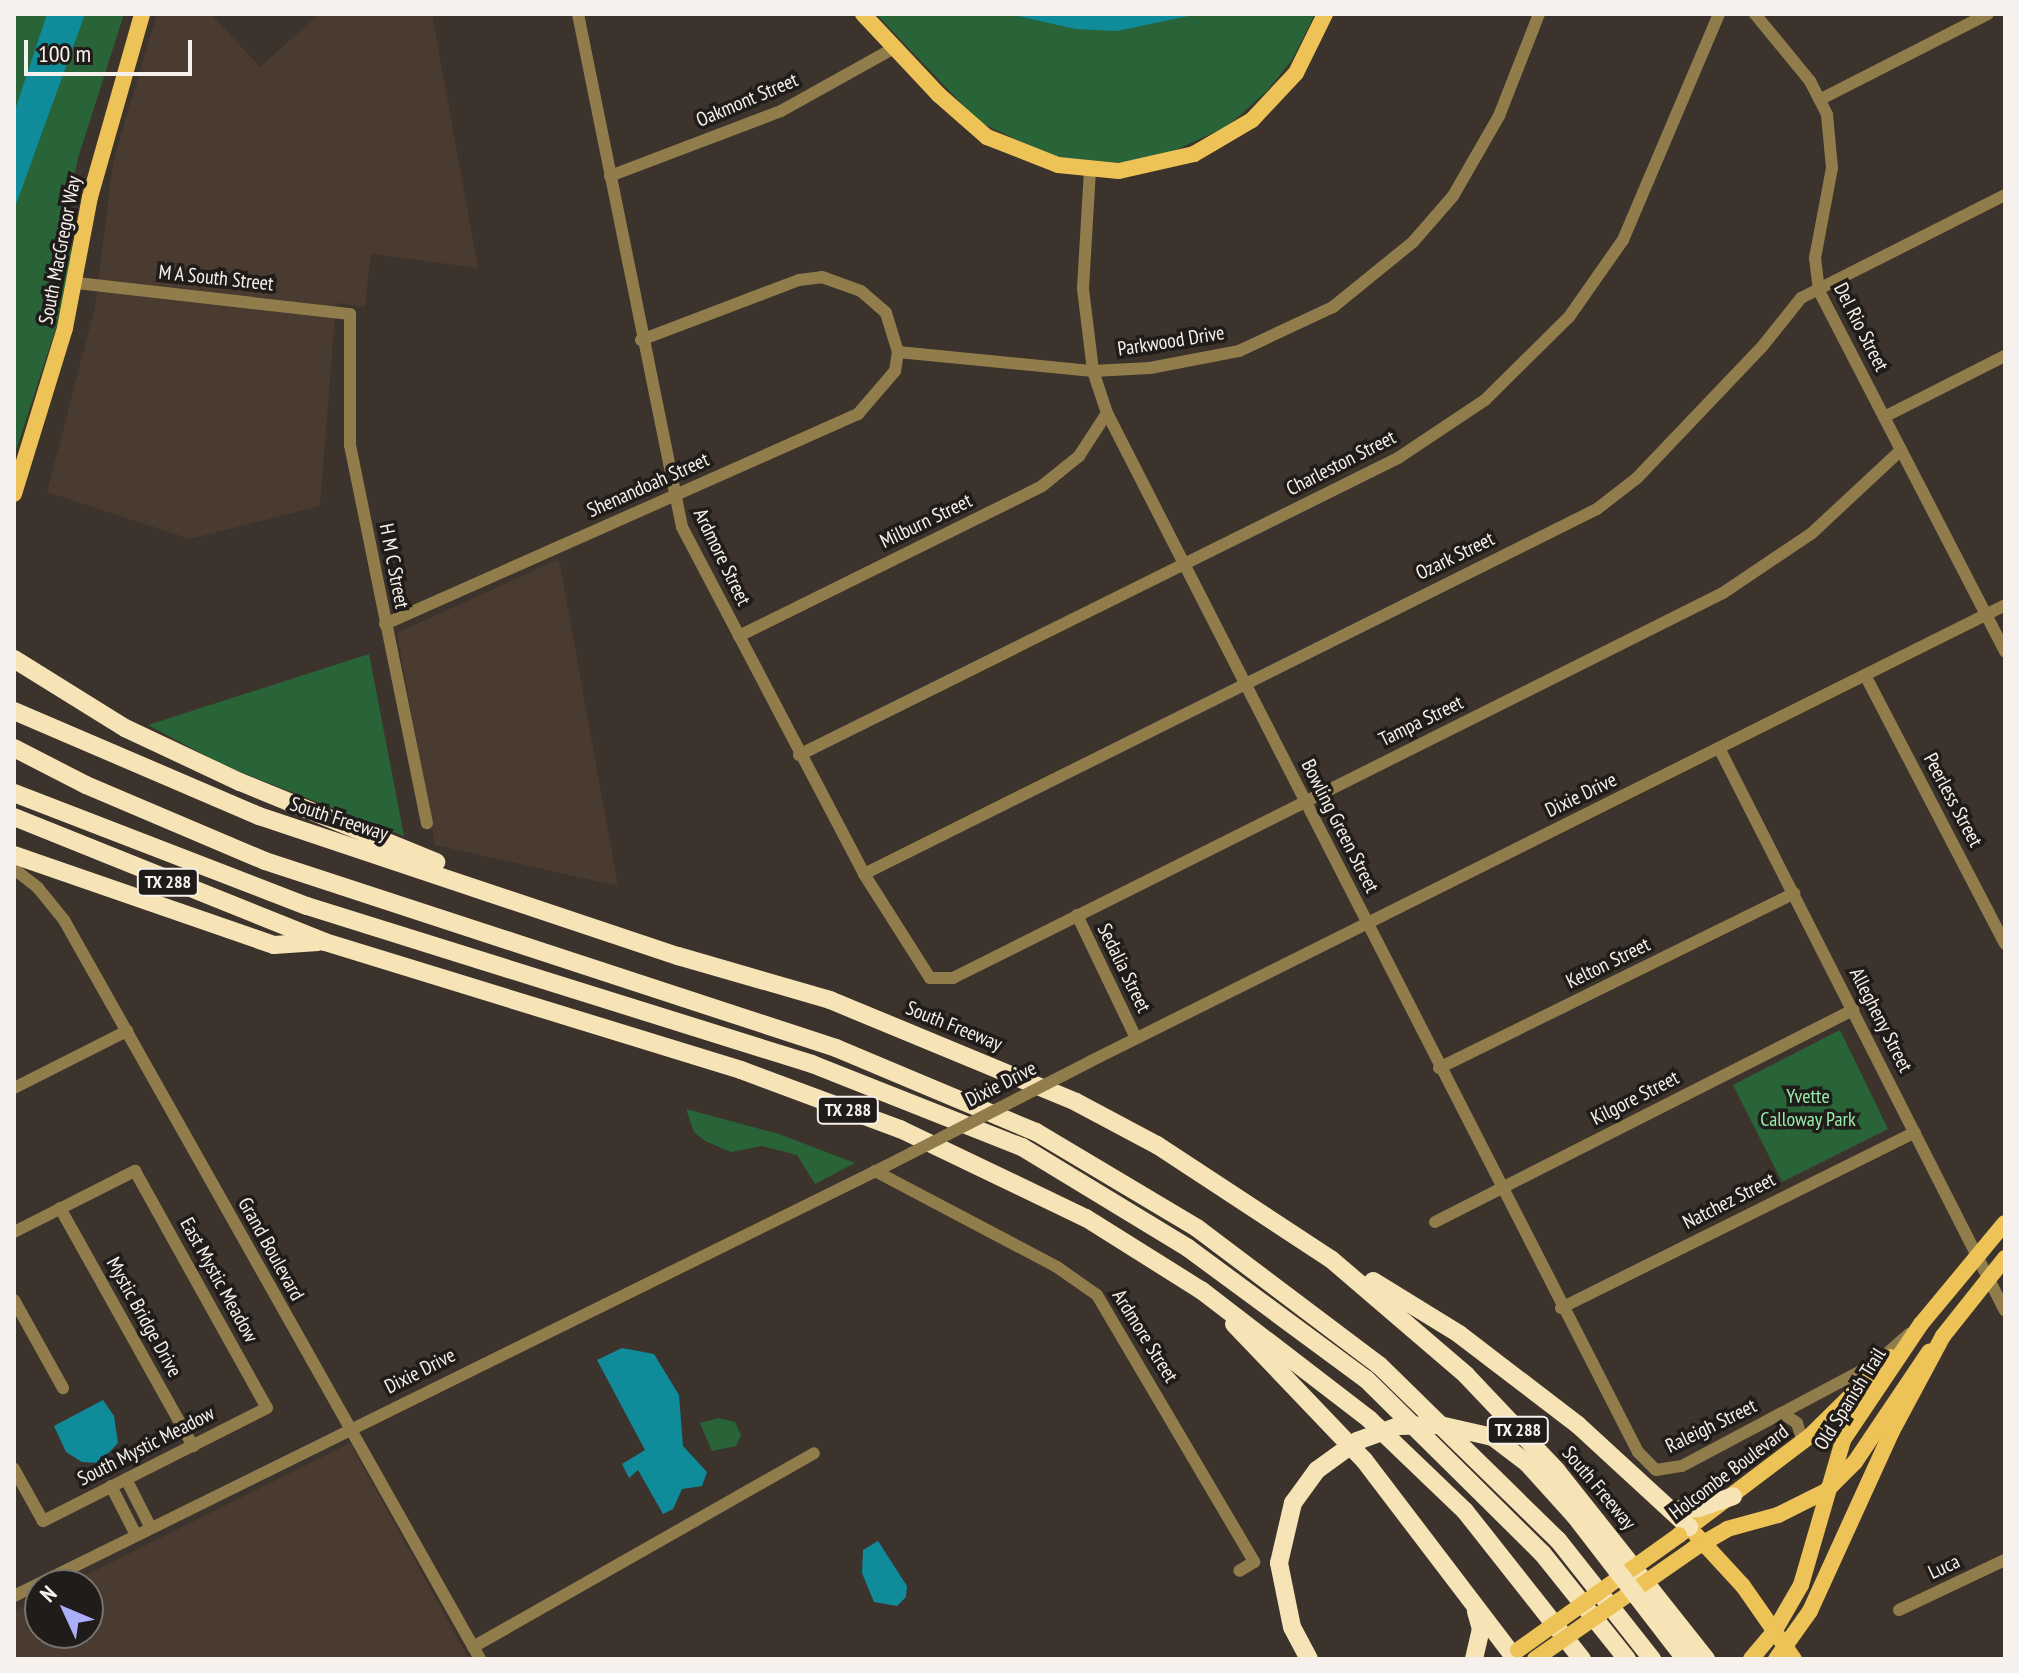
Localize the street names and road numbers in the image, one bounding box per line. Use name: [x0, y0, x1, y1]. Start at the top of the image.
street label: Oakmont Street: [692, 68, 802, 132]
street label: South MacGregor Way: [34, 174, 86, 326]
street label: M A South Street: [157, 260, 275, 296]
street label: Del Rio Street: [1829, 279, 1893, 375]
street label: Parkwood Drive: [1116, 321, 1226, 361]
street label: Charleston Street: [1282, 425, 1400, 501]
street label: Shenandoah Street: [583, 447, 713, 523]
street label: Milburn Street: [876, 489, 976, 553]
street label: Ardmore Street: [688, 505, 756, 609]
street label: H M C Street: [374, 521, 414, 611]
street label: Ozark Street: [1412, 527, 1498, 585]
street label: Tampa Street: [1375, 690, 1467, 752]
street label: Peerless Street: [1918, 749, 1988, 851]
street label: Bowling Green Street: [1296, 755, 1384, 897]
street label: Dixie Drive: [1541, 767, 1621, 823]
street label: South Freeway: [287, 792, 391, 846]
road number: TX 288: [136, 868, 200, 896]
street label: Sedalia Street: [1092, 920, 1156, 1016]
street label: Kelton Street: [1562, 932, 1654, 994]
street label: Allegheny Street: [1844, 964, 1918, 1076]
street label: South Freeway: [902, 996, 1006, 1056]
street label: Dixie Drive: [962, 1056, 1040, 1112]
street label: Kilgore Street: [1587, 1066, 1683, 1130]
road number: TX 288: [816, 1096, 880, 1124]
street label: Natchez Street: [1679, 1167, 1779, 1235]
street label: Grand Boulevard: [233, 1193, 309, 1305]
street label: East Mystic Meadow: [175, 1213, 263, 1347]
street label: Mystic Bridge Drive: [101, 1253, 187, 1381]
street label: Ardmore Street: [1107, 1285, 1183, 1387]
street label: Dixie Drive: [381, 1343, 459, 1399]
street label: Old Spanish Trail: [1809, 1343, 1891, 1455]
street label: Raleigh Street: [1662, 1394, 1760, 1458]
street label: South Mystic Meadow: [73, 1401, 219, 1491]
road number: TX 288: [1486, 1416, 1550, 1444]
street label: Holcombe Boulevard: [1665, 1419, 1793, 1525]
street label: South Freeway: [1557, 1441, 1641, 1535]
street label: Luca: [1925, 1549, 1963, 1585]

